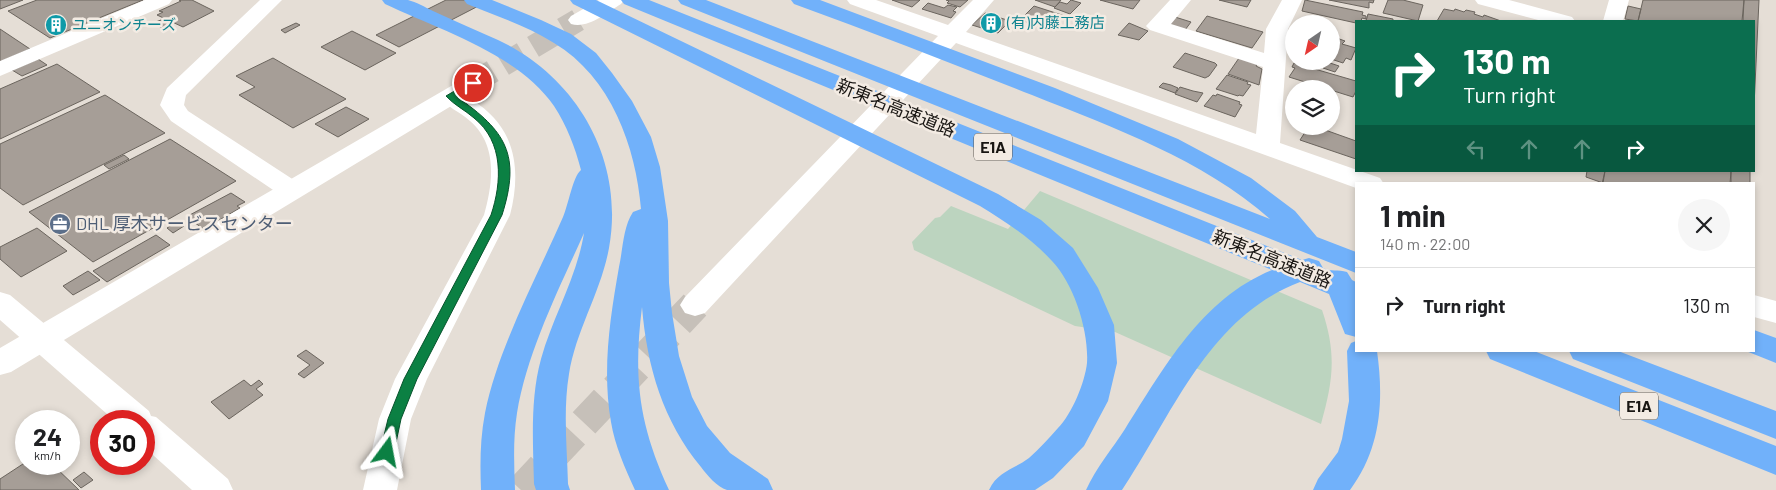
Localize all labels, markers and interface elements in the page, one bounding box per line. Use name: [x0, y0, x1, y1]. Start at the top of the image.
building icon: (有)内藤工務店: [979, 11, 1003, 35]
building icon: ユニオンチーズ: [44, 13, 68, 37]
place label: (有)内藤工務店: [1006, 13, 1105, 31]
place label: ユニオンチーズ: [72, 15, 176, 33]
north arrow: [1285, 15, 1340, 70]
map controls: [1285, 15, 1340, 135]
text: 130 m: [1463, 39, 1550, 81]
icon: right: [1380, 40, 1445, 105]
pin: [452, 62, 494, 104]
icon: arrive: [459, 69, 487, 97]
street label: 新東名高速道路: [834, 73, 959, 141]
button: layers: [1285, 80, 1340, 135]
text: Turn right: [1463, 81, 1556, 107]
road number: E1A: [974, 134, 1012, 160]
icon: left: [1462, 135, 1490, 163]
icon: ahead: [1515, 135, 1543, 163]
icon: ahead: [1568, 135, 1596, 163]
icon: right: [1621, 135, 1649, 163]
text: 1 min: [1380, 197, 1446, 233]
button: close: [1678, 199, 1730, 251]
office icon: DHL 厚木サービスセンター: [48, 212, 72, 236]
place label: DHL 厚木サービスセンター: [76, 212, 293, 234]
street label: 新東名高速道路: [1210, 224, 1335, 292]
text: 140 m · 22:00: [1380, 234, 1470, 253]
icon: right: [1380, 291, 1408, 319]
text: Turn right: [1423, 294, 1505, 317]
text: 130 m: [1683, 294, 1730, 317]
road number: E1A: [1620, 392, 1658, 420]
speed limit sign: 30: [90, 410, 155, 475]
text: 24: [33, 421, 62, 451]
position arrow: [360, 425, 412, 477]
text: km/h: [34, 448, 61, 462]

